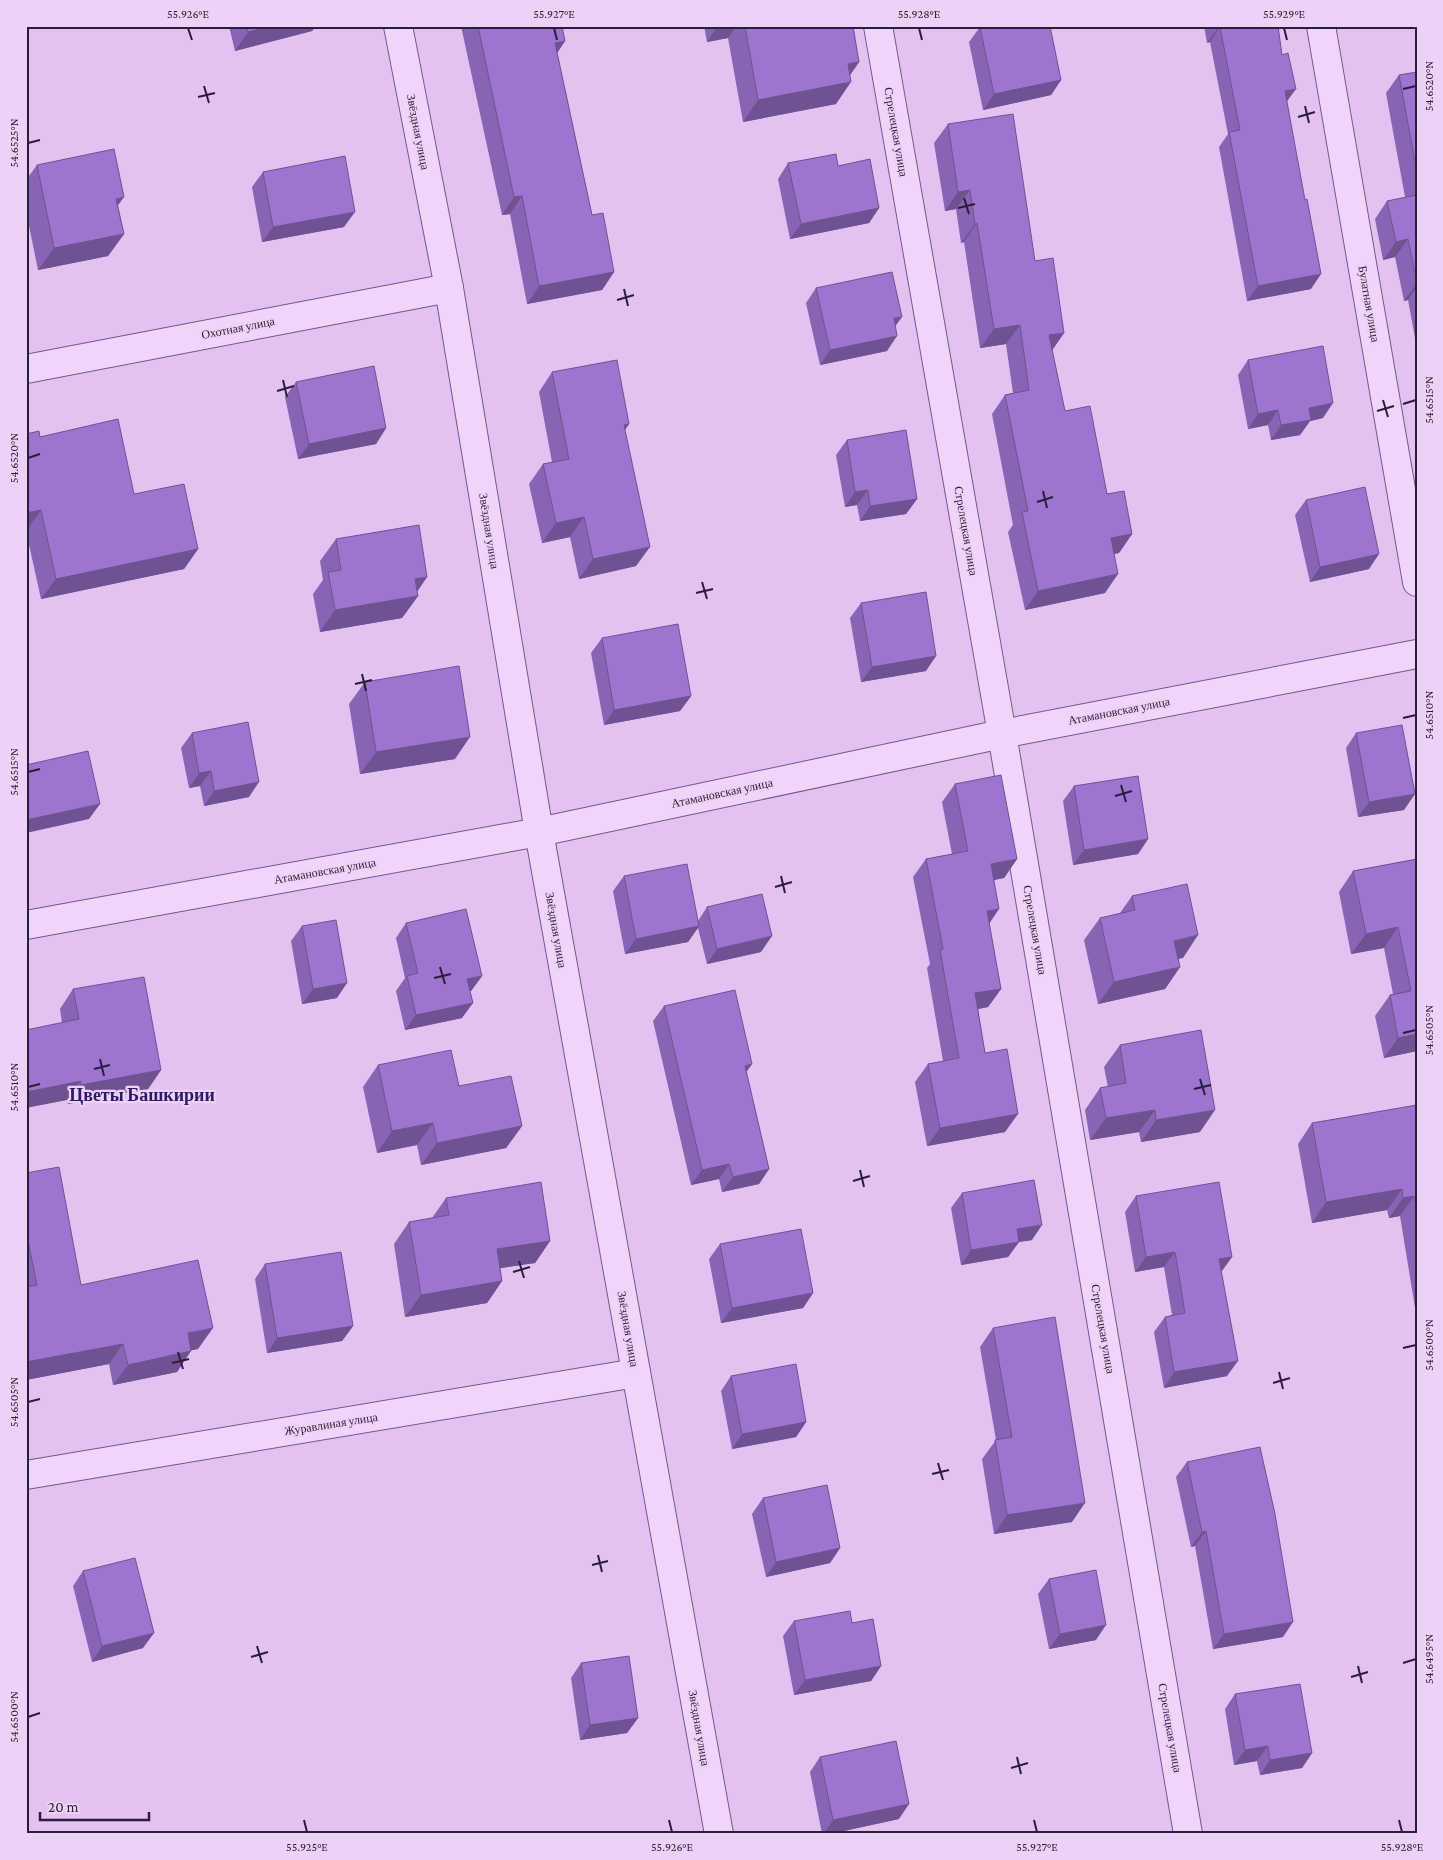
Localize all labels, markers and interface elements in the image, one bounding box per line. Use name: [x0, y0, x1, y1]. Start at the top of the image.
text: 55.926°E: [167, 7, 209, 21]
text: 55.927°E: [533, 7, 575, 21]
text: 55.928°E: [898, 7, 941, 21]
text: 55.929°E: [1263, 7, 1306, 21]
text: 54.6520°N: [1422, 61, 1436, 111]
street label: Стрелецкая улица: [881, 86, 911, 179]
street label: Звёздная улица: [404, 93, 432, 172]
text: 54.6525°N: [7, 118, 21, 168]
street label: Булатная улица: [1355, 265, 1383, 344]
street label: Охотная улица: [200, 314, 277, 342]
text: 54.6515°N: [1422, 376, 1436, 424]
text: 54.6520°N: [7, 433, 21, 483]
street label: Стрелецкая улица: [951, 485, 981, 578]
street label: Звёздная улица: [476, 492, 502, 571]
text: 54.6510°N: [1422, 690, 1436, 739]
street label: Атамановская улица: [1067, 694, 1172, 728]
text: 54.6515°N: [7, 748, 21, 796]
street label: Атамановская улица: [670, 775, 775, 811]
street label: Атамановская улица: [273, 855, 378, 887]
street label: Стрелецкая улица: [1020, 884, 1050, 977]
street label: Звёздная улица: [542, 891, 570, 970]
text: 54.6505°N: [1422, 1005, 1436, 1055]
text: 54.6510°N: [7, 1062, 21, 1111]
district label: Цветы Башкирии: [69, 1085, 215, 1105]
street label: Стрелецкая улица: [1088, 1283, 1118, 1376]
street label: Звёздная улица: [614, 1290, 642, 1369]
text: 54.6500°N: [1422, 1319, 1436, 1371]
text: 54.6505°N: [7, 1377, 21, 1427]
street label: Журавлиная улица: [283, 1410, 379, 1438]
text: 54.6495°N: [1422, 1634, 1436, 1684]
street label: Стрелецкая улица: [1155, 1682, 1185, 1775]
street label: Звёздная улица: [685, 1689, 713, 1768]
text: 54.6500°N: [7, 1691, 21, 1743]
scale bar: [40, 1790, 149, 1822]
text: 20 m: [48, 1799, 79, 1815]
text: 55.925°E: [286, 1840, 328, 1854]
text: 55.926°E: [651, 1840, 693, 1854]
text: 55.927°E: [1016, 1840, 1058, 1854]
text: 55.928°E: [1381, 1840, 1424, 1854]

